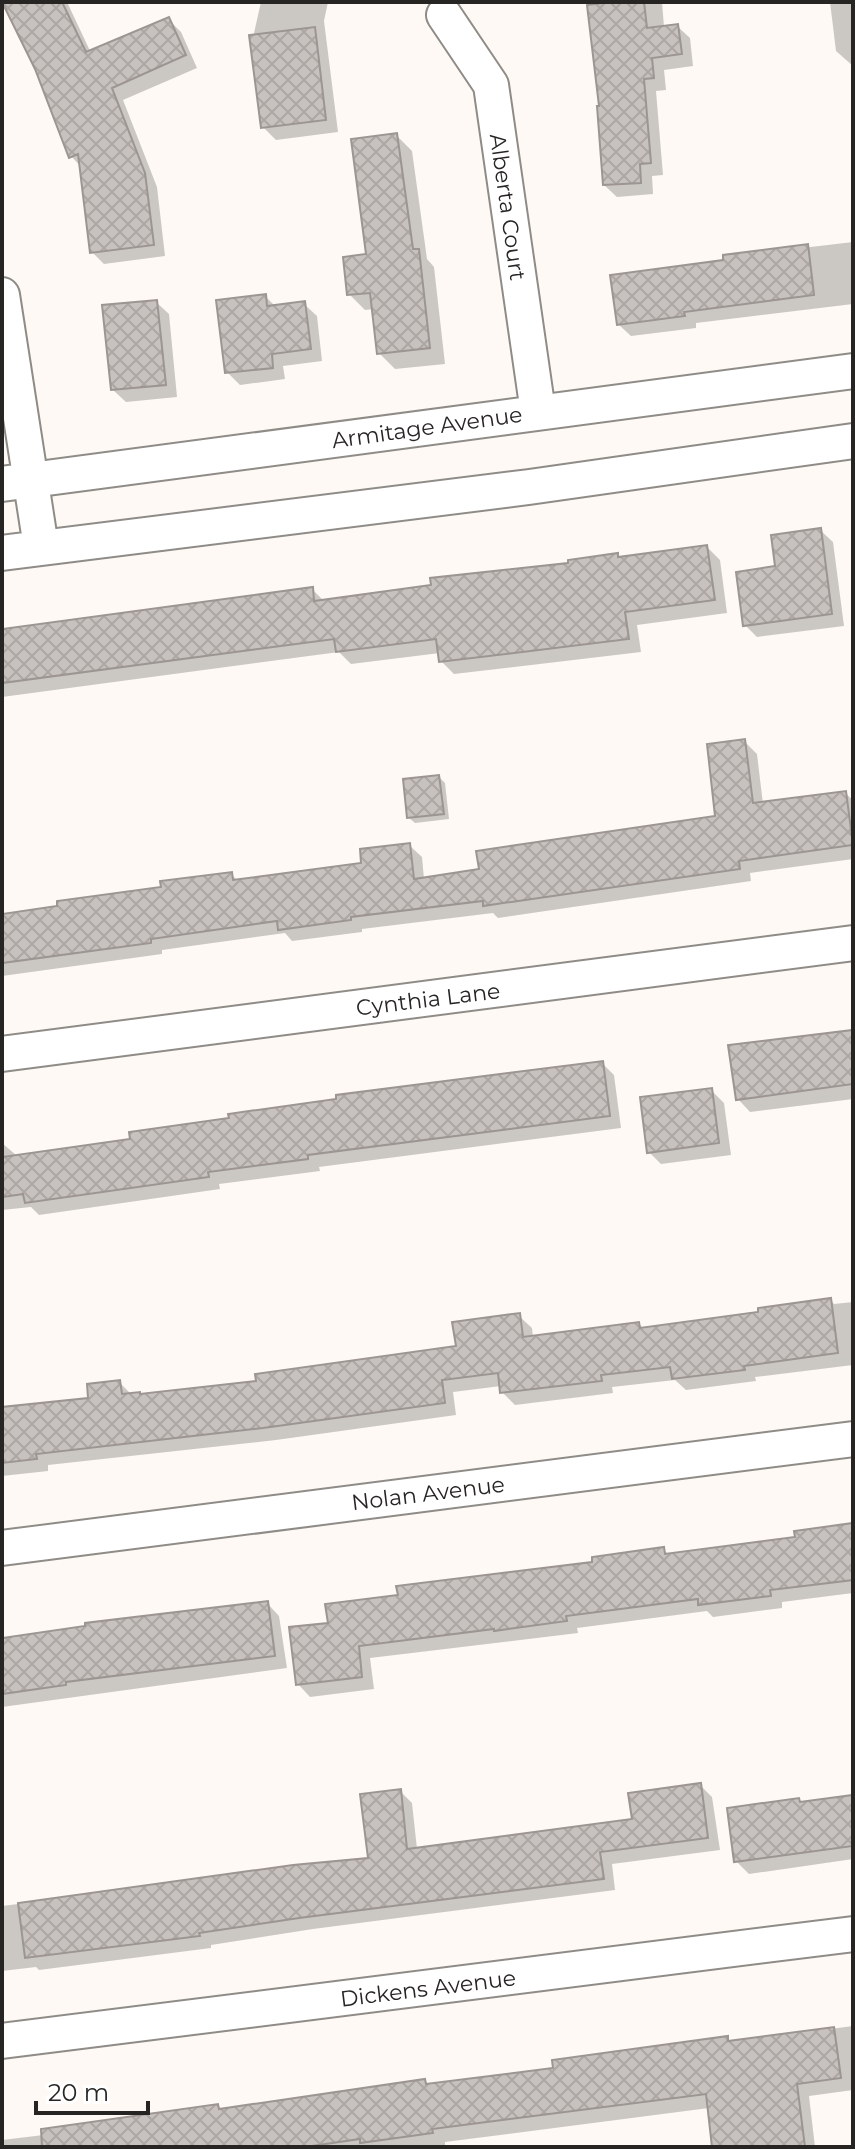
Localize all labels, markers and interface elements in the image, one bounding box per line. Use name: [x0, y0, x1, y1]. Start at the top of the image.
street label: Alberta Court: [484, 132, 531, 282]
street label: Armitage Avenue: [330, 401, 524, 454]
street label: Cynthia Lane: [354, 977, 502, 1022]
street label: Nolan Avenue: [350, 1471, 506, 1516]
street label: Dickens Avenue: [339, 1964, 517, 2013]
scale bar: [36, 2065, 148, 2115]
text: 20 m: [48, 2078, 109, 2107]

